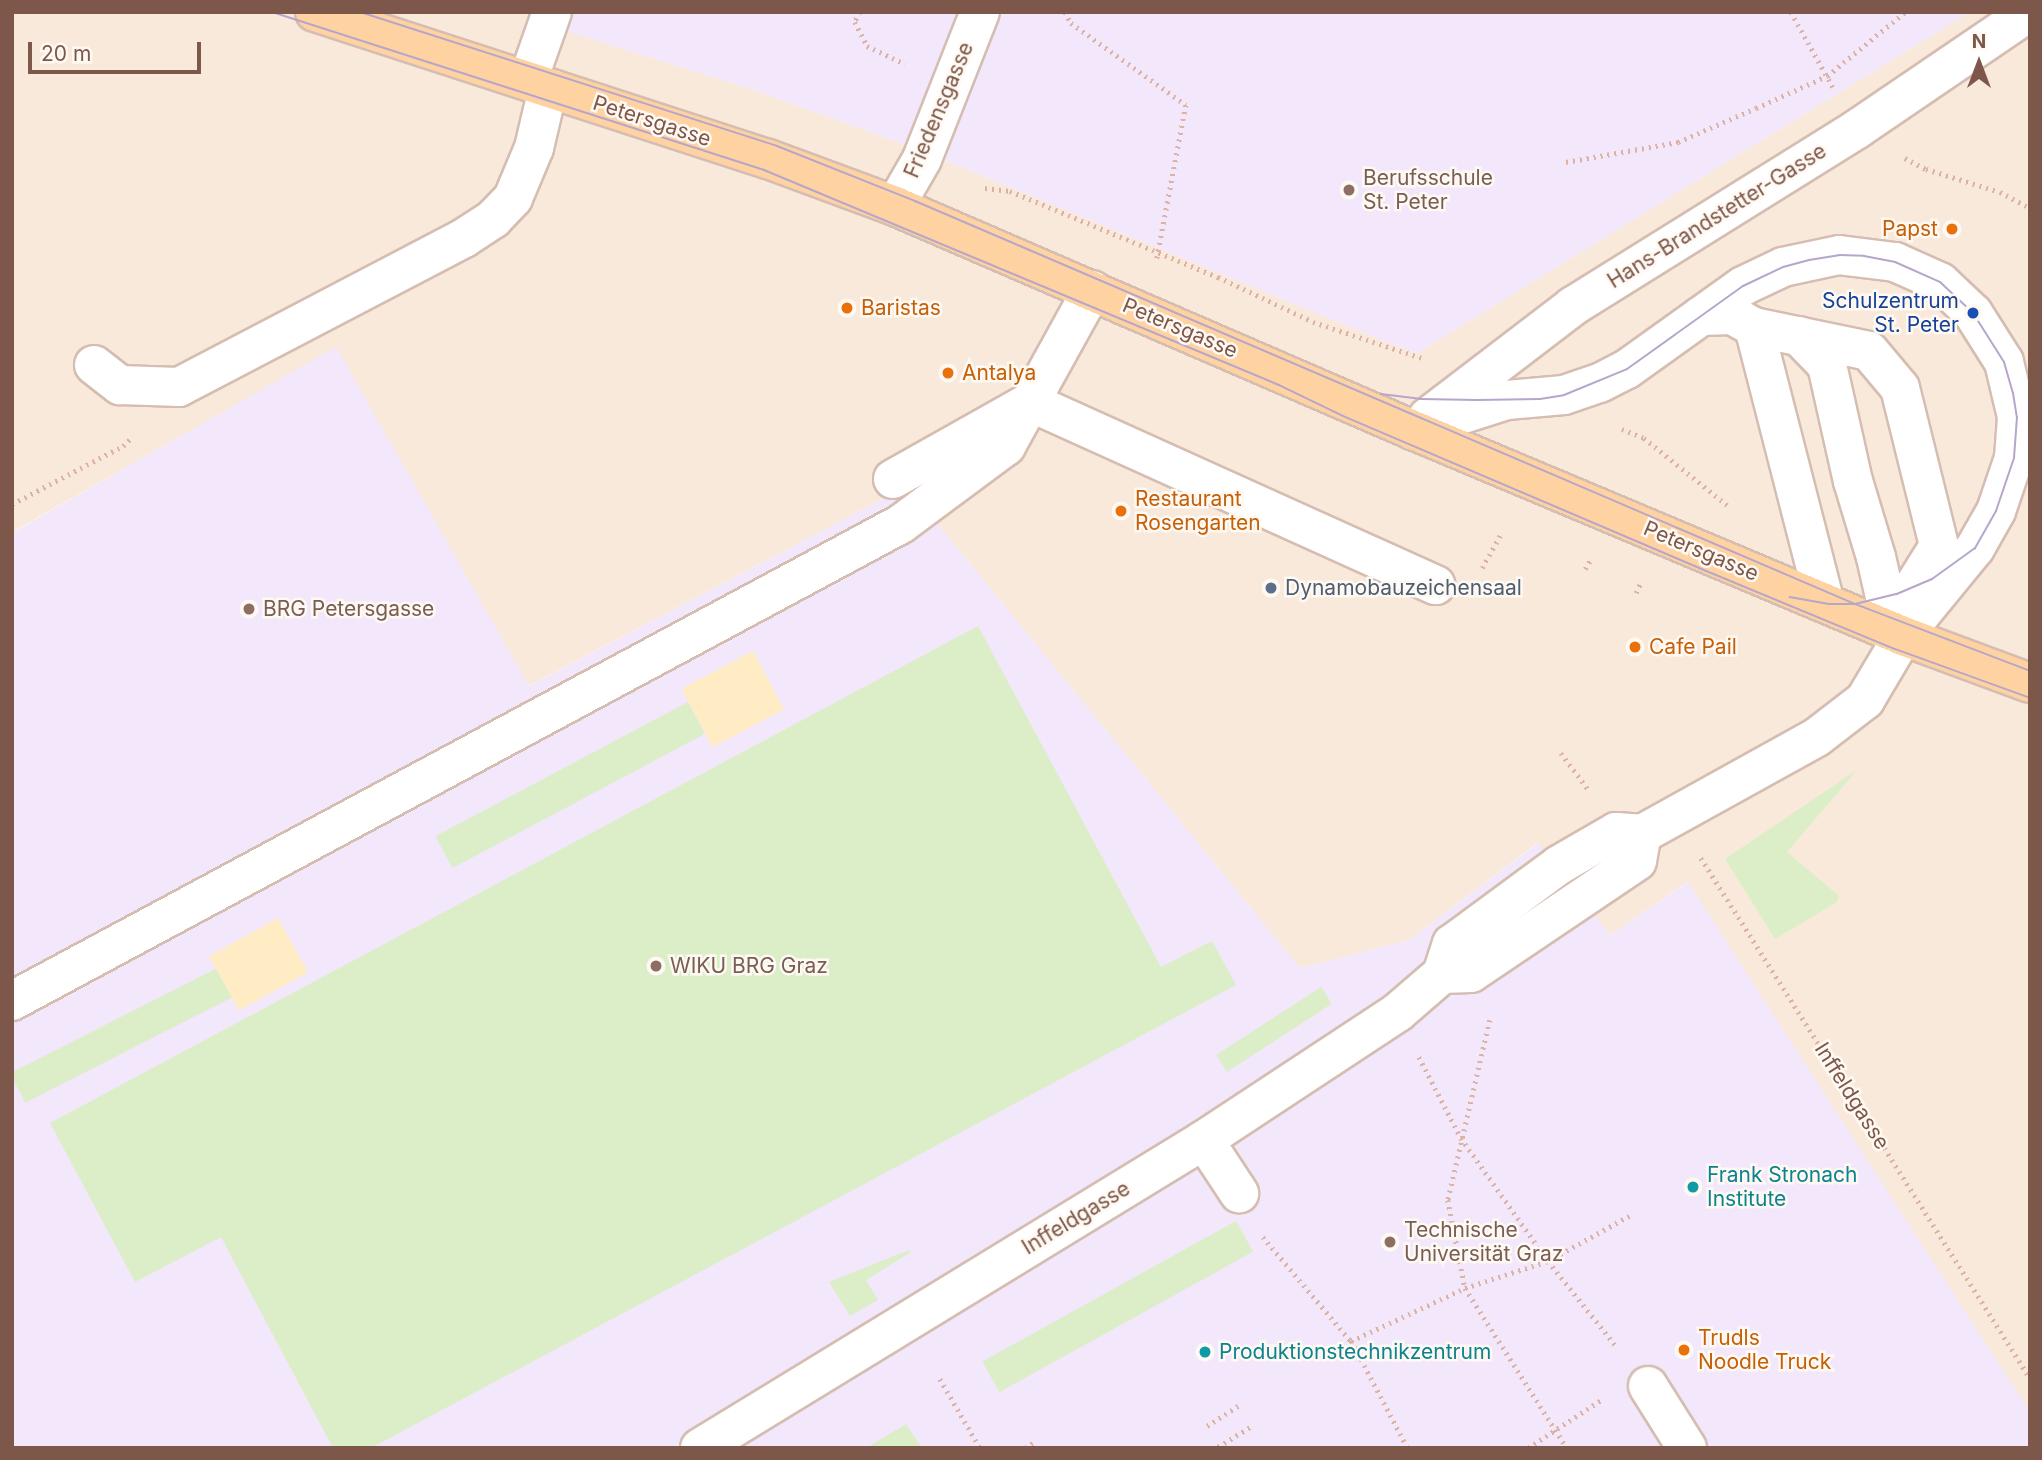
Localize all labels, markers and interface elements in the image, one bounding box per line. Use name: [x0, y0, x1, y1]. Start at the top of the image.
scale bar: [32, 28, 205, 72]
north arrow: [1944, 28, 2014, 98]
text: N: [1972, 30, 1986, 53]
street label: Friedensgasse: [899, 38, 979, 182]
text: 20 m: [41, 41, 91, 66]
street label: Petersgasse: [590, 90, 714, 152]
street label: Hans-Brandstetter-Gasse: [1603, 138, 1831, 294]
place label: Berufsschule St. Peter: [1363, 165, 1493, 215]
marker: Berufsschule St. Peter: [1341, 182, 1357, 198]
place label: Papst: [1882, 216, 1938, 242]
marker: Papst: [1944, 221, 1960, 237]
place label: Schulzentrum St. Peter: [1822, 288, 1959, 338]
street label: Petersgasse: [1119, 292, 1241, 364]
place label: Baristas: [861, 295, 941, 321]
marker: Baristas: [839, 300, 855, 316]
marker: Schulzentrum St. Peter: [1965, 305, 1981, 321]
place label: Antalya: [962, 360, 1036, 386]
marker: Antalya: [940, 365, 956, 381]
place label: Restaurant Rosengarten: [1135, 486, 1261, 536]
marker: Restaurant Rosengarten: [1113, 503, 1129, 519]
street label: Petersgasse: [1640, 515, 1762, 587]
place label: Dynamobauzeichensaal: [1285, 575, 1522, 601]
marker: Dynamobauzeichensaal: [1263, 580, 1279, 596]
place label: BRG Petersgasse: [263, 596, 434, 622]
marker: BRG Petersgasse: [241, 601, 257, 617]
place label: Cafe Pail: [1649, 634, 1737, 660]
marker: Cafe Pail: [1627, 639, 1643, 655]
place label: WIKU BRG Graz: [670, 953, 828, 979]
marker: WIKU BRG Graz: [648, 958, 664, 974]
street label: Inffeldgasse: [1809, 1038, 1895, 1154]
place label: Frank Stronach Institute: [1707, 1162, 1857, 1212]
street label: Inffeldgasse: [1017, 1176, 1135, 1260]
marker: Frank Stronach Institute: [1685, 1179, 1701, 1195]
place label: Technische Universität Graz: [1404, 1217, 1563, 1267]
marker: Technische Universität Graz: [1382, 1234, 1398, 1250]
place label: Trudls Noodle Truck: [1698, 1325, 1831, 1375]
place label: Produktionstechnikzentrum: [1219, 1339, 1491, 1365]
marker: Trudls Noodle Truck: [1676, 1342, 1692, 1358]
marker: Produktionstechnikzentrum: [1197, 1344, 1213, 1360]

